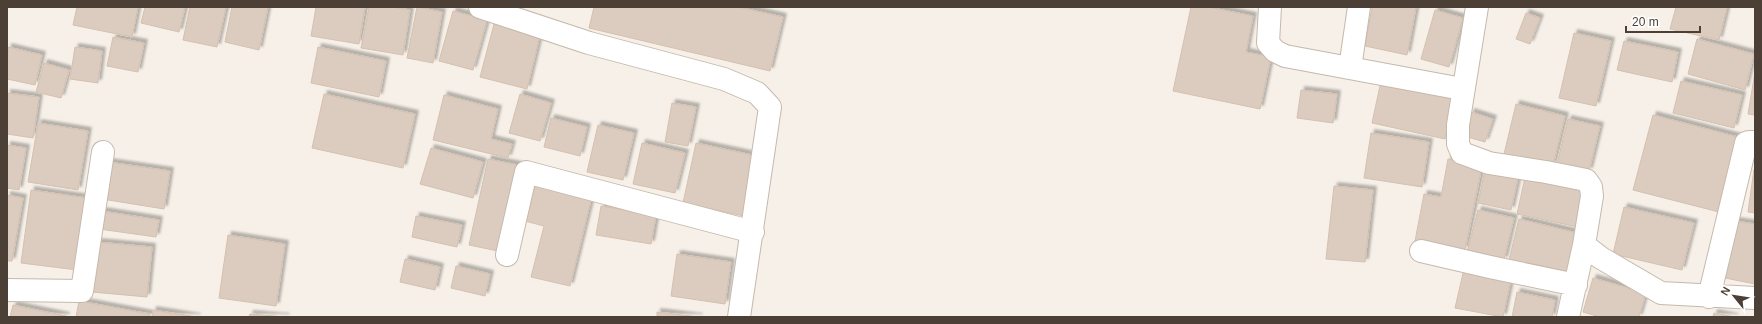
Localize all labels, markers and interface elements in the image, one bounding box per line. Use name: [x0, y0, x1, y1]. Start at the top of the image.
scale bar: [1626, 8, 1700, 34]
text: 20 m: [1632, 15, 1659, 29]
north arrow: [1714, 276, 1754, 316]
text: N: [1718, 285, 1733, 297]

